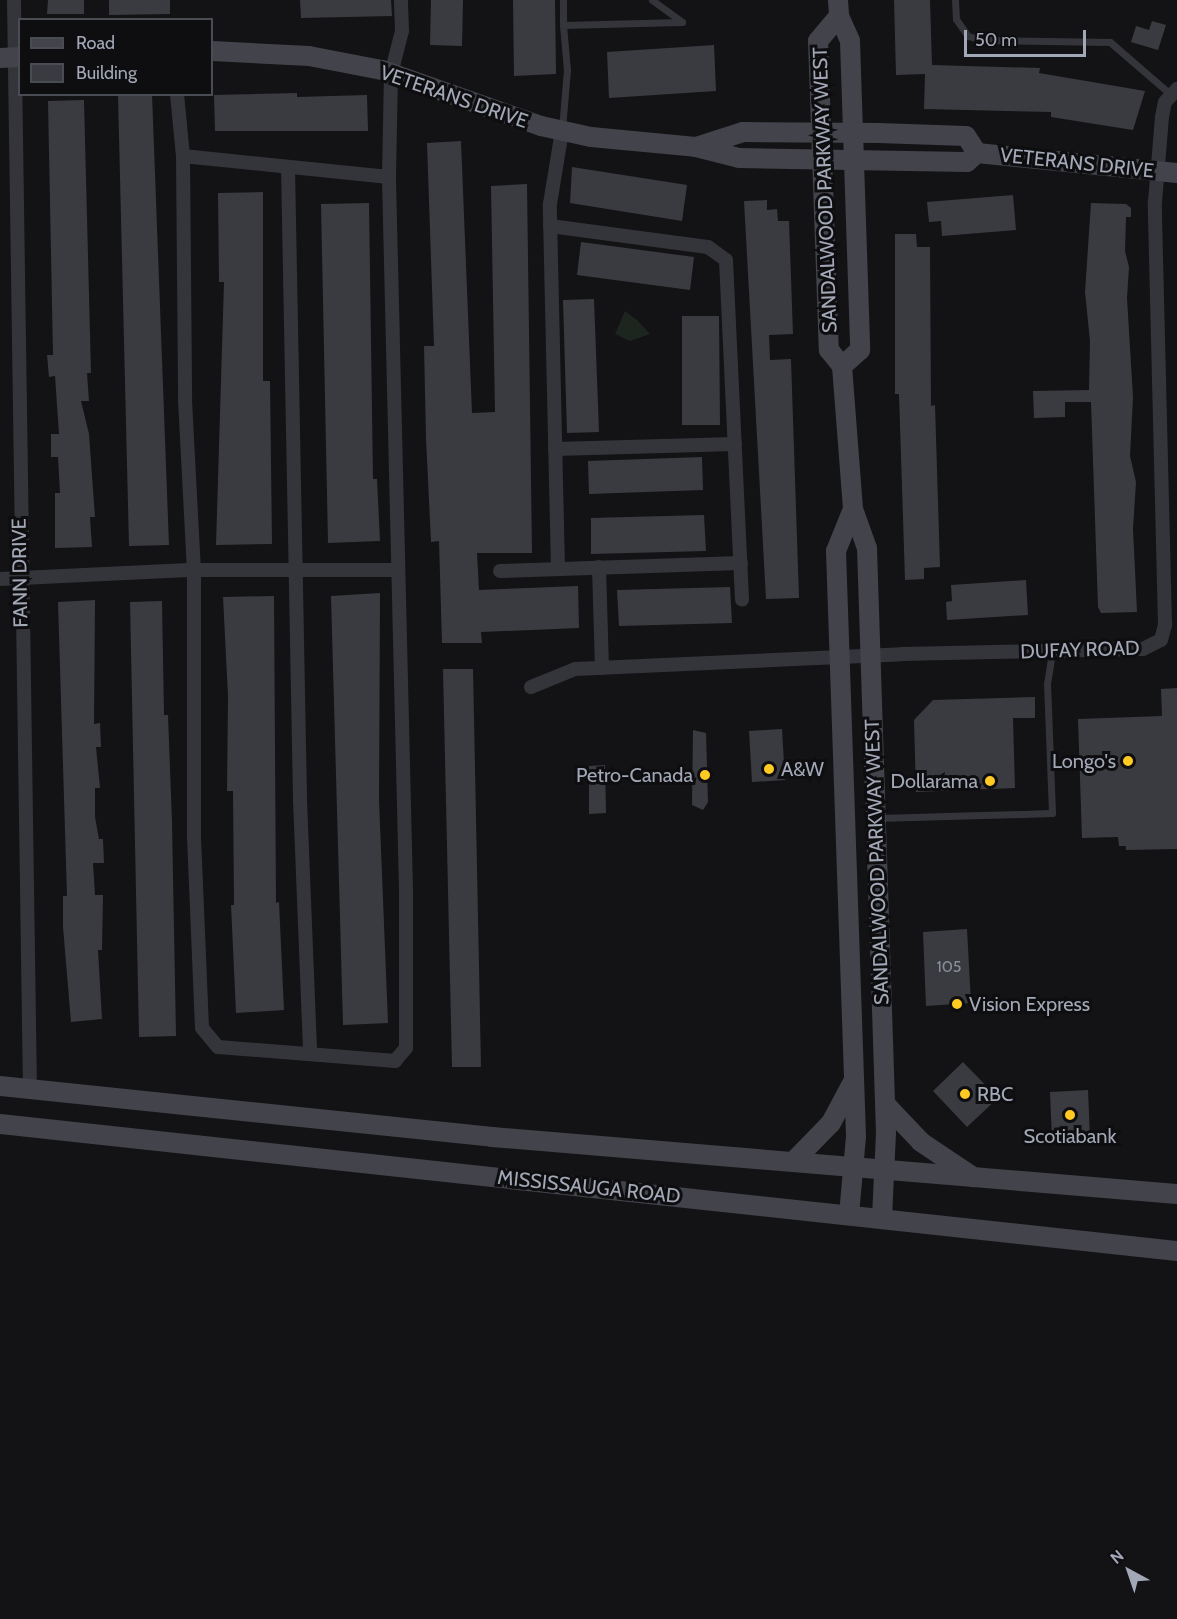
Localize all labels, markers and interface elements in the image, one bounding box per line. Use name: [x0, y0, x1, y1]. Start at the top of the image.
legend: [18, 18, 213, 96]
scale bar: [967, 18, 1088, 56]
text: 50 m: [975, 29, 1017, 51]
text: Road: [76, 32, 115, 54]
street label: SANDALWOOD PARKWAY WEST: [808, 47, 842, 333]
street label: VETERANS DRIVE: [377, 60, 531, 134]
text: Building: [76, 62, 137, 84]
street label: VETERANS DRIVE: [999, 143, 1155, 183]
street label: FANN DRIVE: [7, 518, 33, 628]
street label: DUFAY ROAD: [1020, 636, 1140, 664]
street label: SANDALWOOD PARKWAY WEST: [860, 719, 894, 1005]
place label: Longo's: [1052, 749, 1116, 773]
marker: Longo's: [1121, 754, 1135, 768]
place label: A&W: [781, 757, 824, 781]
marker: A&W: [762, 762, 776, 776]
place label: Petro-Canada: [576, 763, 693, 787]
marker: Petro-Canada: [698, 768, 712, 782]
place label: Dollarama: [891, 769, 978, 793]
marker: Dollarama: [983, 774, 997, 788]
house number: 105: [936, 957, 962, 977]
place label: Vision Express: [969, 992, 1090, 1016]
marker: Vision Express: [950, 997, 964, 1011]
place label: RBC: [977, 1082, 1013, 1106]
marker: RBC: [958, 1087, 972, 1101]
marker: Scotiabank: [1063, 1108, 1077, 1122]
place label: Scotiabank: [1024, 1124, 1116, 1148]
street label: MISSISSAUGA ROAD: [496, 1165, 682, 1209]
north arrow: [1099, 1541, 1159, 1601]
text: N: [1107, 1546, 1128, 1568]

